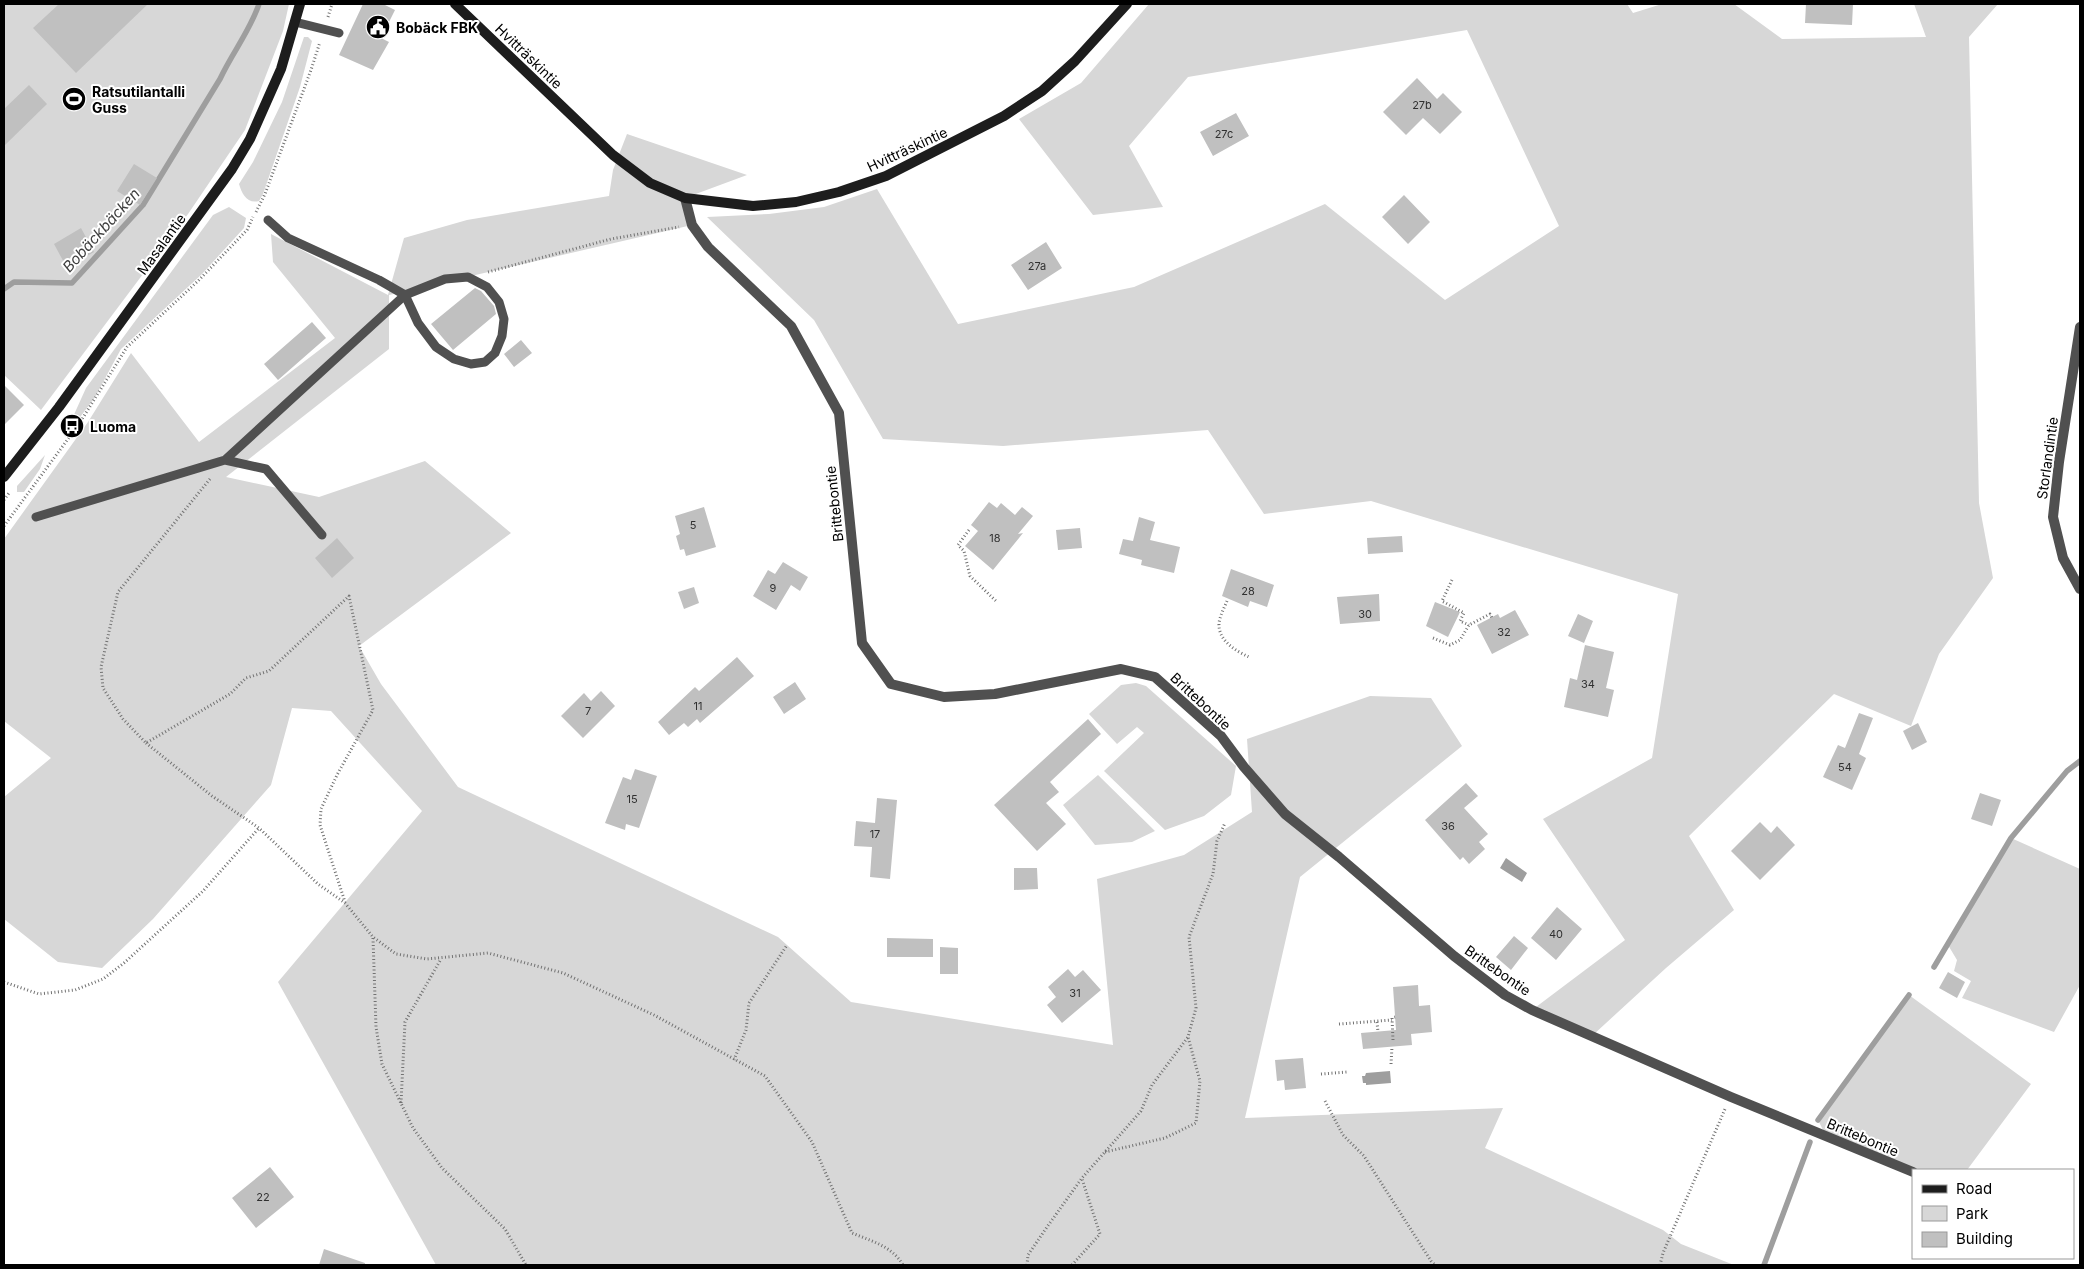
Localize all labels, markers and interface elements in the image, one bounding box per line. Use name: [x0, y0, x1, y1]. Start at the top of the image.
public building icon: Bobäck FBK: [365, 14, 391, 40]
place label: Bobäck FBK: [396, 19, 478, 36]
street label: Hvitträskintie: [492, 20, 566, 92]
place label: Ratsutilantalli Guss: [92, 83, 185, 116]
sports icon: Ratsutilantalli Guss: [61, 86, 87, 112]
house number: 27b: [1412, 98, 1432, 112]
street label: Hvitträskintie: [864, 123, 950, 175]
house number: 27c: [1215, 127, 1233, 141]
water label: Bobäckbäcken: [58, 184, 144, 276]
street label: Masalantie: [133, 210, 189, 278]
house number: 27a: [1028, 259, 1046, 273]
bus stop icon: Luoma: [59, 413, 85, 439]
street label: Storlandintie: [2033, 416, 2061, 500]
place label: Luoma: [90, 418, 136, 435]
street label: Brittebontie: [822, 465, 846, 543]
house number: 5: [690, 518, 697, 532]
house number: 18: [989, 531, 1001, 545]
house number: 9: [770, 581, 777, 595]
house number: 28: [1241, 584, 1255, 598]
house number: 30: [1358, 607, 1372, 621]
house number: 32: [1497, 625, 1511, 639]
street label: Brittebontie: [1167, 669, 1235, 733]
house number: 34: [1581, 677, 1595, 691]
house number: 11: [694, 699, 702, 713]
house number: 7: [585, 704, 591, 718]
house number: 54: [1838, 760, 1852, 774]
house number: 15: [626, 792, 638, 806]
house number: 36: [1441, 819, 1455, 833]
house number: 17: [870, 827, 880, 841]
house number: 40: [1549, 927, 1563, 941]
street label: Brittebontie: [1462, 941, 1534, 999]
house number: 31: [1069, 986, 1081, 1000]
street label: Brittebontie: [1825, 1114, 1901, 1160]
legend: [1912, 1169, 2074, 1259]
text: Road: [1956, 1179, 1992, 1198]
house number: 22: [256, 1190, 270, 1204]
text: Park: [1956, 1204, 1989, 1223]
text: Building: [1956, 1229, 2013, 1248]

